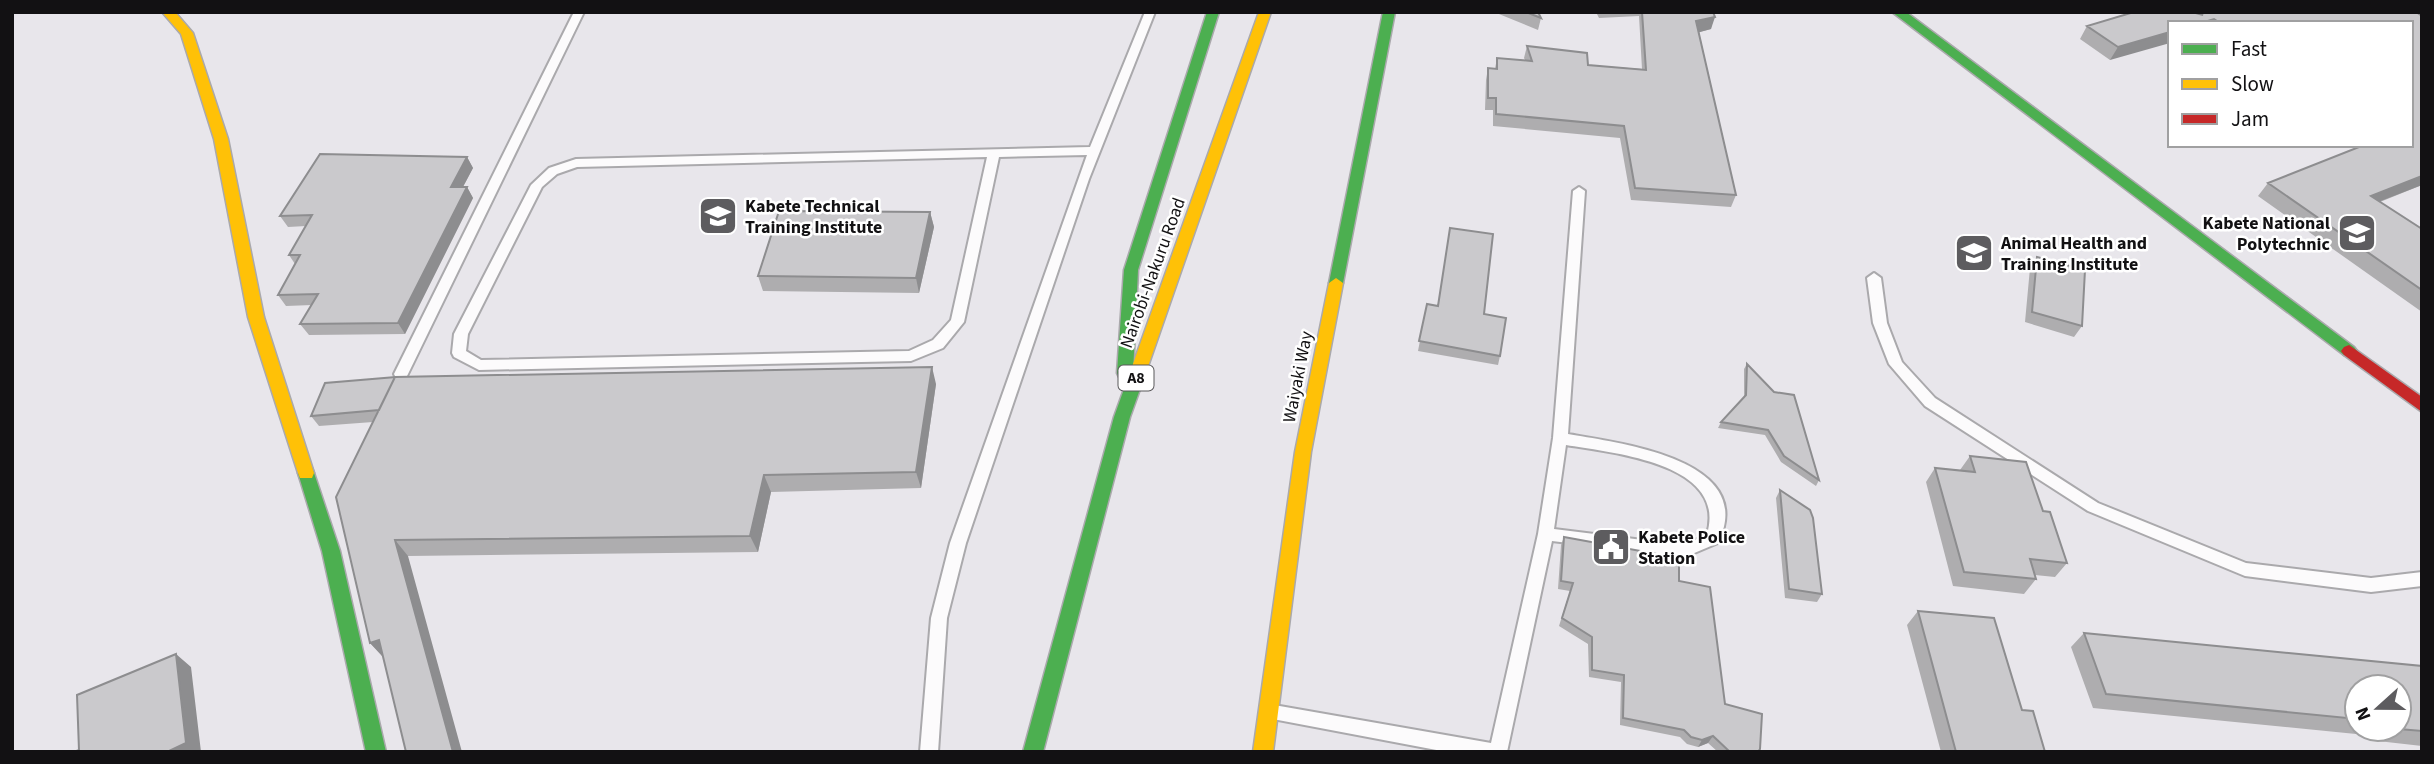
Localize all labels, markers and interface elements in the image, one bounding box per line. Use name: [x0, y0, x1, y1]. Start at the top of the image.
legend: [2168, 21, 2413, 147]
text: Fast: [2231, 34, 2267, 64]
text: Slow: [2231, 69, 2274, 99]
text: Jam: [2231, 104, 2269, 134]
place label: Kabete Technical Training Institute: [745, 194, 882, 240]
street label: Nairobi-Nakuru Road: [1114, 194, 1192, 352]
school or university icon: Kabete Technical Training Institute: [697, 195, 739, 237]
place label: Kabete National Polytechnic: [2203, 211, 2331, 257]
school or university icon: Kabete National Polytechnic: [2336, 212, 2378, 254]
place label: Animal Health and Training Institute: [2000, 231, 2147, 277]
school or university icon: Animal Health and Training Institute: [1953, 232, 1995, 274]
street label: Waiyaki Way: [1277, 329, 1319, 425]
road number: A8: [1118, 366, 1154, 390]
place label: Kabete Police Station: [1638, 525, 1745, 571]
public building icon: Kabete Police Station: [1590, 526, 1632, 568]
north arrow: [2343, 673, 2413, 743]
text: N: [2349, 703, 2378, 724]

